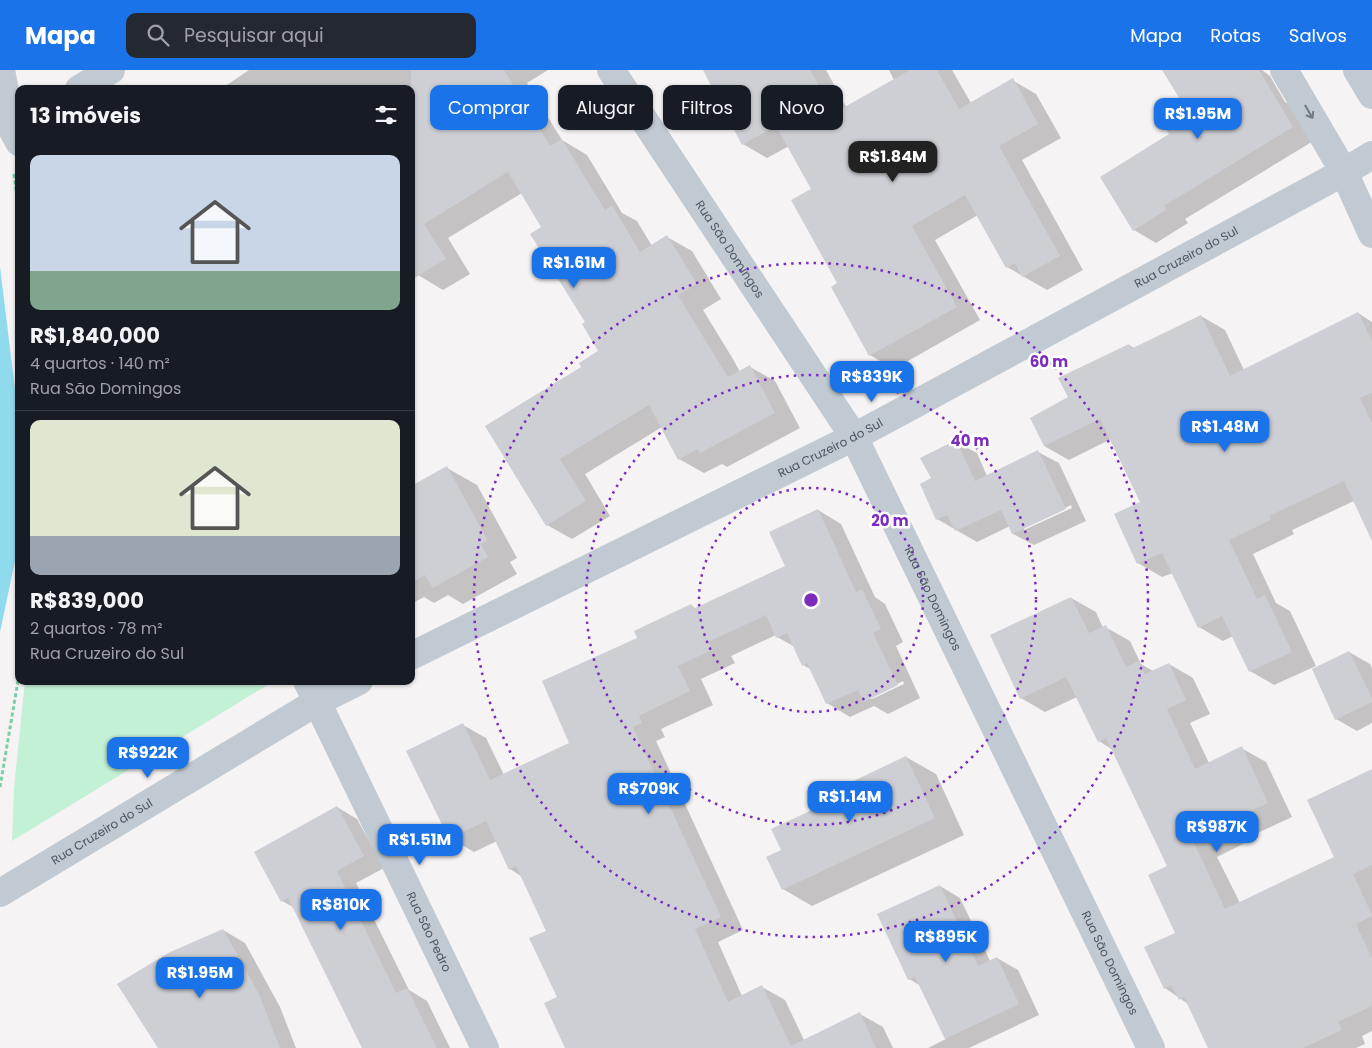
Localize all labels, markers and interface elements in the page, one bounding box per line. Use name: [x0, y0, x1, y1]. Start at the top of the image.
search box: [126, 13, 476, 58]
text: Mapa: [25, 19, 96, 52]
icon: search: [144, 21, 172, 49]
text: Pesquisar aqui: [184, 22, 324, 49]
text: Mapa: [1130, 23, 1182, 48]
text: Rotas: [1210, 23, 1261, 48]
text: Salvos: [1289, 23, 1347, 48]
chip: Comprar: [430, 85, 548, 130]
chip: Alugar: [558, 85, 653, 130]
chip: Filtros: [663, 85, 751, 130]
chip: Novo: [761, 85, 843, 130]
pin: R$1.95M: [1152, 98, 1244, 140]
text: 13 imóveis: [30, 101, 141, 130]
icon: filters: [372, 101, 400, 129]
text: R$1.95M: [1165, 102, 1231, 125]
one-way arrow: [1304, 105, 1314, 119]
pin: R$1.84M: [847, 140, 939, 183]
text: R$1.84M: [859, 145, 927, 168]
icon: home: [170, 187, 260, 277]
street label: Rua São Domingos: [692, 197, 769, 301]
street label: Rua Cruzeiro do Sul: [1131, 222, 1241, 292]
pin: R$1.61M: [528, 246, 620, 289]
text: R$1.61M: [543, 251, 605, 274]
text: R$1,840,000: [30, 321, 160, 350]
text: 60 m: [1030, 351, 1068, 372]
text: 4 quartos · 140 m²: [30, 352, 170, 375]
pin: R$839K: [831, 360, 913, 403]
text: R$839K: [841, 365, 903, 388]
text: Rua São Domingos: [30, 377, 181, 400]
pin: R$1.48M: [1179, 410, 1271, 453]
street label: Rua Cruzeiro do Sul: [775, 414, 886, 481]
text: R$1.48M: [1191, 415, 1259, 438]
text: 40 m: [950, 430, 990, 451]
icon: home: [170, 453, 260, 543]
text: 20 m: [871, 510, 909, 531]
street label: Rua São Domingos: [901, 544, 966, 653]
text: R$839,000: [30, 586, 144, 615]
centre of rings: [802, 591, 820, 609]
text: 2 quartos · 78 m²: [30, 617, 163, 640]
text: Rua Cruzeiro do Sul: [30, 642, 184, 665]
pin: R$922K: [107, 736, 189, 779]
text: R$922K: [118, 741, 178, 764]
pin: R$709K: [608, 772, 690, 815]
text: R$709K: [619, 777, 679, 800]
pin: R$1.14M: [804, 780, 896, 823]
text: R$1.14M: [818, 785, 882, 808]
street label: Rua Cruzeiro do Sul: [48, 794, 156, 868]
pin: R$987K: [1176, 810, 1258, 853]
text: R$987K: [1187, 815, 1247, 838]
pin: R$1.51M: [374, 824, 466, 866]
text: R$1.51M: [389, 828, 451, 851]
pin: R$810K: [300, 888, 382, 931]
street label: Rua São Pedro: [403, 889, 456, 975]
text: R$810K: [312, 893, 370, 916]
street label: Rua São Domingos: [1078, 908, 1143, 1018]
pin: R$895K: [905, 920, 987, 963]
text: R$895K: [915, 925, 977, 948]
pin: R$1.95M: [154, 956, 246, 999]
text: R$1.95M: [167, 961, 233, 984]

